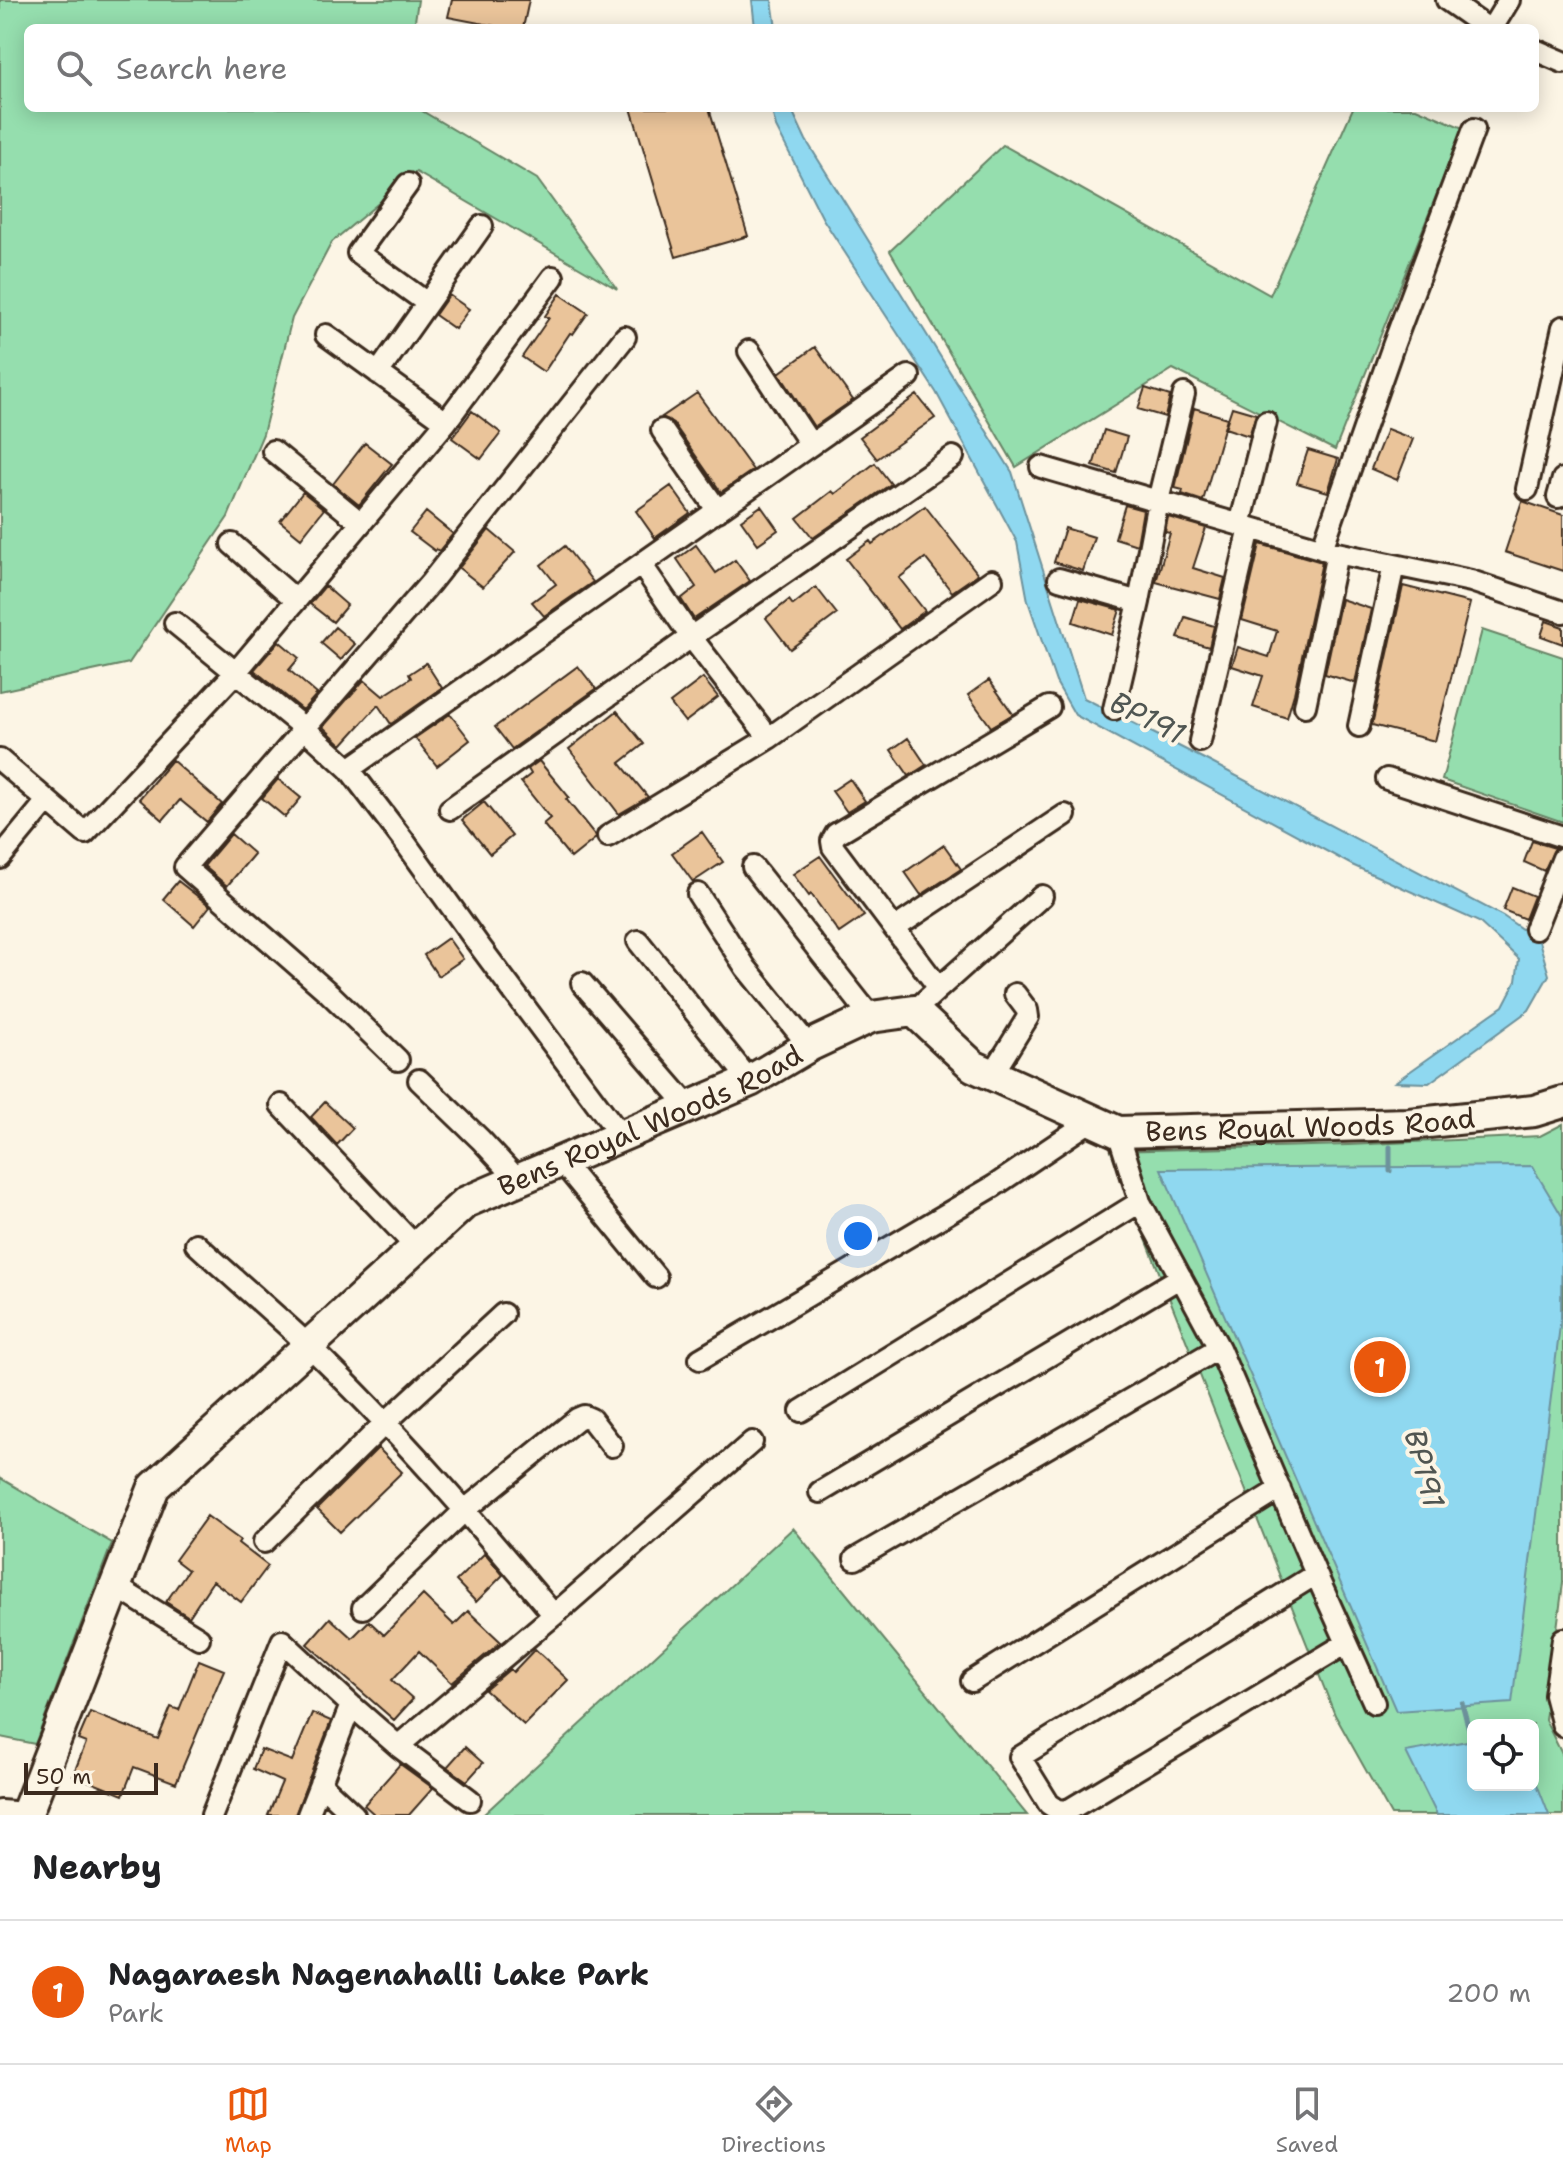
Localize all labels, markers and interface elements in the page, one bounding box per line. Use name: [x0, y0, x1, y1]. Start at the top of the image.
search box: [24, 24, 1539, 112]
icon: search: [52, 46, 96, 90]
text: Search here: [116, 48, 287, 89]
water label: BP191: [1103, 681, 1192, 754]
street label: Bens Royal Woods Road: [492, 1035, 809, 1205]
street label: Bens Royal Woods Road: [1145, 1098, 1477, 1150]
your location: [838, 1216, 878, 1256]
pin: 1: [1354, 1337, 1406, 1397]
water label: BP191: [1394, 1424, 1455, 1512]
map controls: [1467, 1719, 1539, 1791]
button: locate: [1467, 1719, 1539, 1791]
scale bar: [24, 1759, 158, 1795]
text: 50 m: [36, 1762, 91, 1791]
text: Nearby: [32, 1844, 162, 1890]
text: Nagaraesh Nagenahalli Lake Park: [108, 1954, 649, 1995]
text: 1: [52, 1975, 64, 2010]
text: 200 m: [1446, 1975, 1531, 2010]
text: Park: [108, 1995, 164, 2030]
tab: Map: [225, 2082, 272, 2159]
tab: Directions: [721, 2082, 826, 2159]
tab: Saved: [1276, 2082, 1338, 2159]

